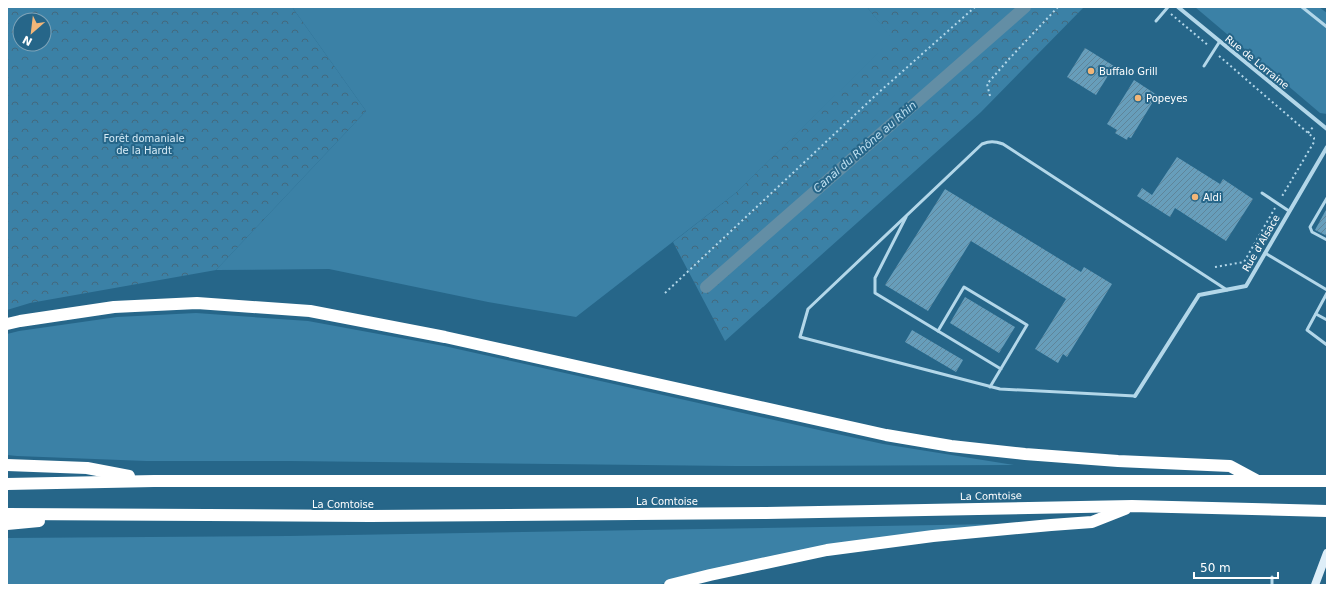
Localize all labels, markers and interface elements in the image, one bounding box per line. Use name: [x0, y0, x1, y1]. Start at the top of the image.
north arrow: [12, 12, 52, 52]
text: N: [20, 32, 35, 48]
street label: Rue de Lorraine: [1223, 33, 1291, 91]
marker: Buffalo Grill: [1086, 66, 1096, 76]
place label: Buffalo Grill: [1099, 66, 1158, 77]
marker: Popeyes: [1133, 93, 1143, 103]
place label: Popeyes: [1146, 93, 1188, 104]
water label: Canal du Rhône au Rhin: [811, 99, 919, 195]
park label: Forêt domaniale de la Hardt: [103, 133, 185, 156]
marker: Aldi: [1190, 192, 1200, 202]
place label: Aldi: [1203, 192, 1222, 203]
street label: Rue d'Alsace: [1240, 213, 1282, 273]
street label: La Comtoise: [960, 490, 1022, 502]
street label: La Comtoise: [636, 496, 698, 507]
street label: La Comtoise: [312, 499, 374, 510]
scale bar: [1194, 554, 1278, 580]
text: 50 m: [1200, 561, 1231, 575]

